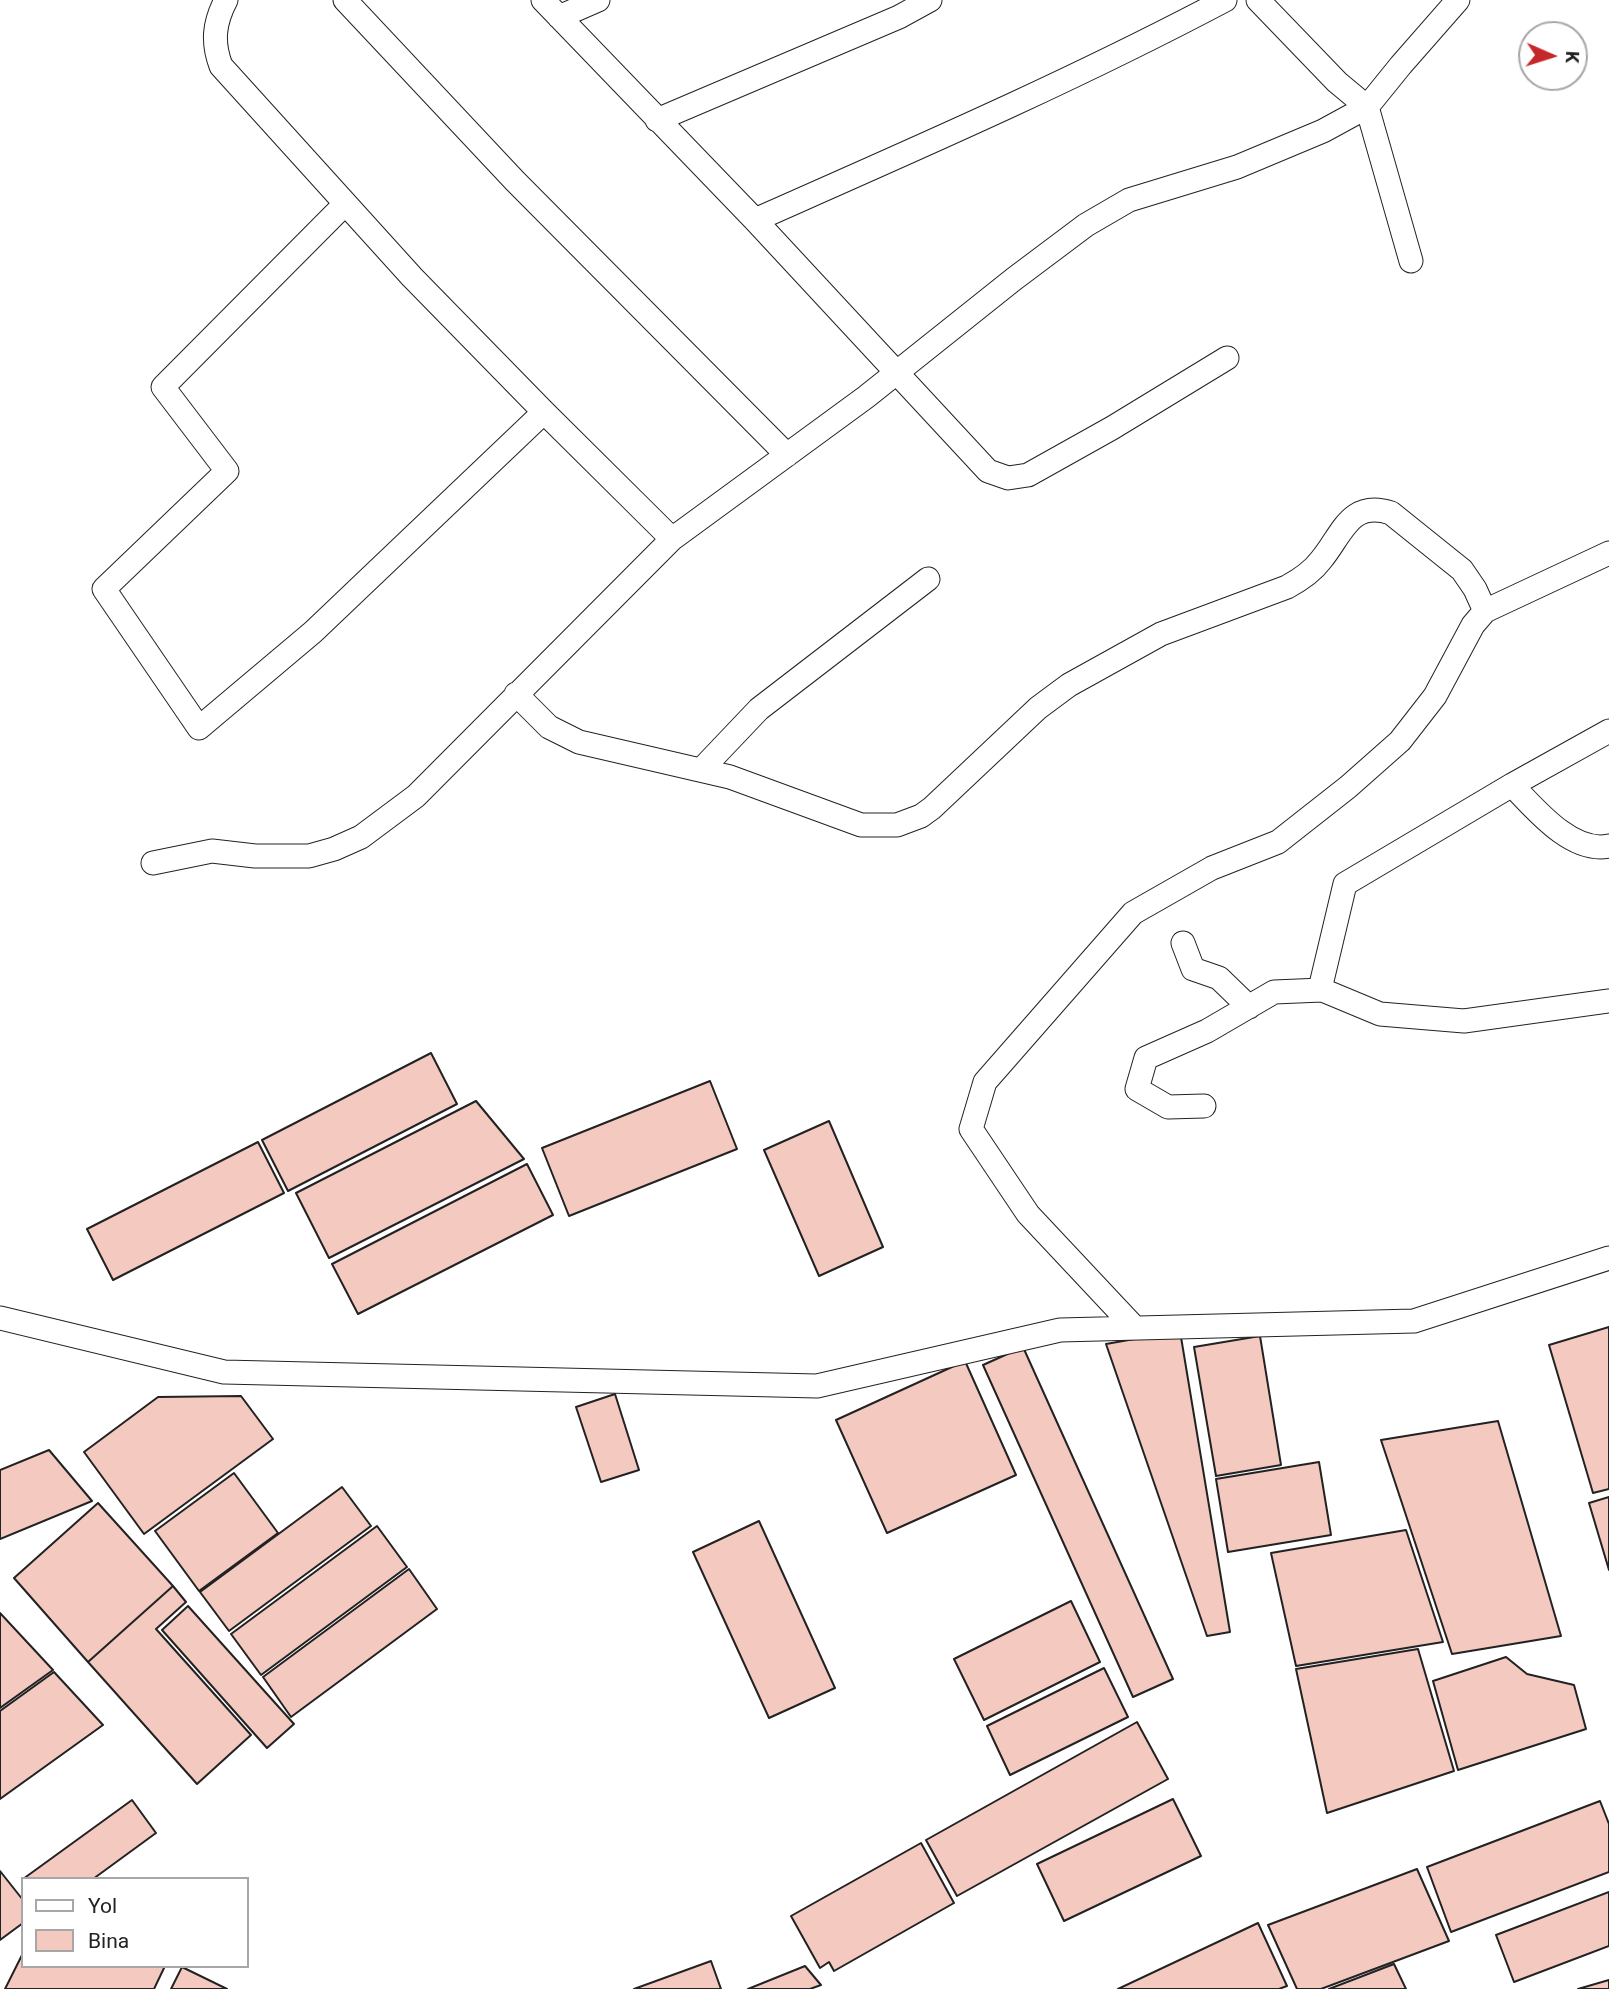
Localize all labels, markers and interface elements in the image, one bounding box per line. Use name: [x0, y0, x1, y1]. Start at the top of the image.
north arrow: [1518, 21, 1588, 91]
text: K: [1561, 50, 1584, 64]
legend: [21, 1877, 248, 1968]
text: Yol: [88, 1894, 117, 1918]
text: Bina: [88, 1929, 129, 1953]

